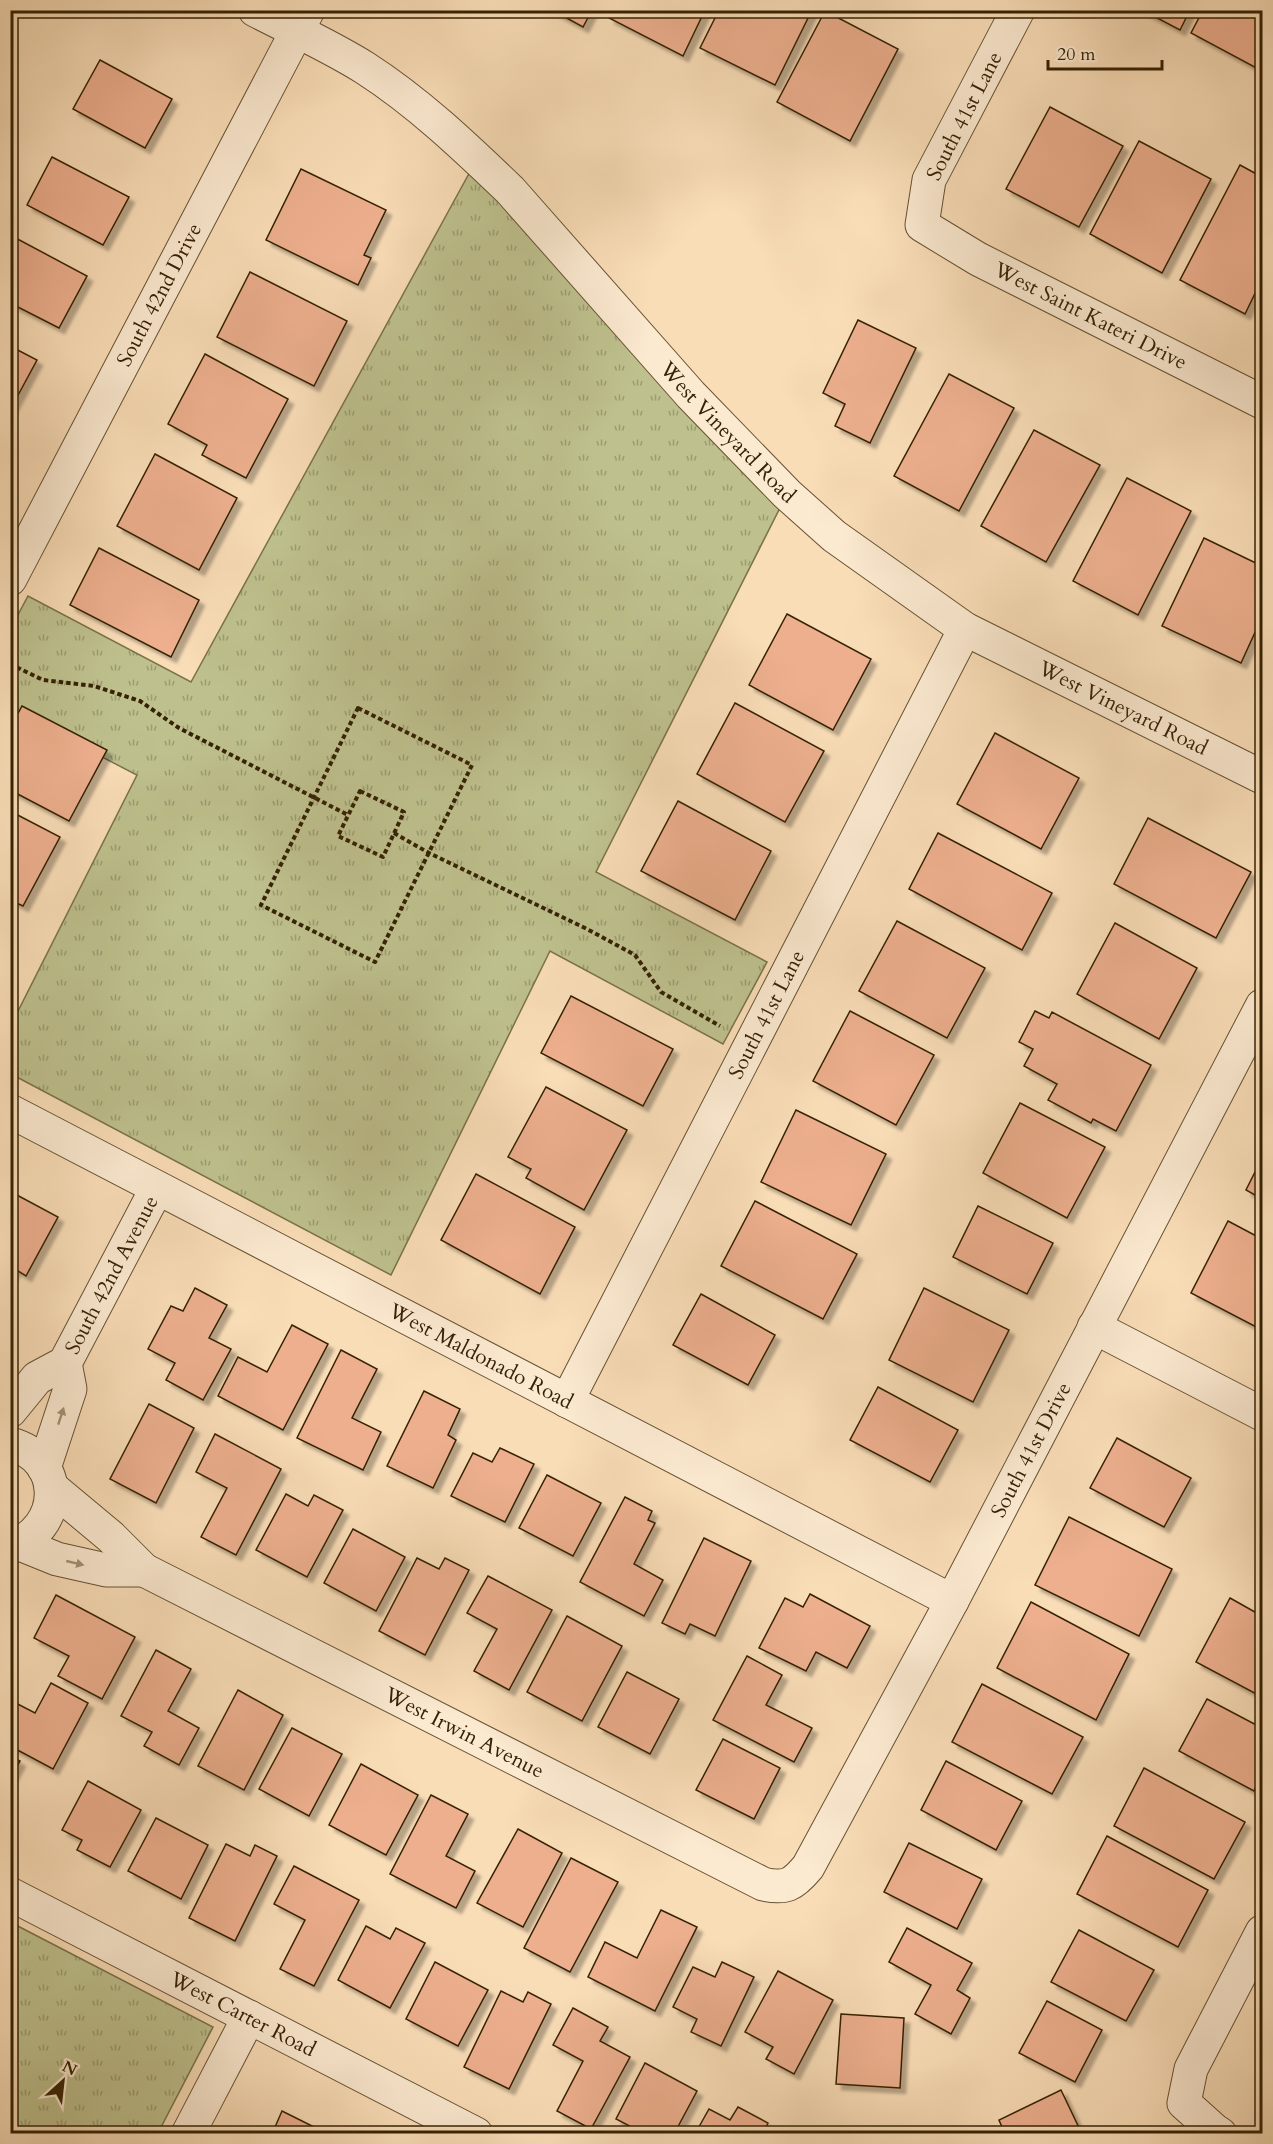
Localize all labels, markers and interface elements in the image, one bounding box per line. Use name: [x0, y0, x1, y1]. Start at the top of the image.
scale bar: [1048, 33, 1162, 71]
text: 20 m: [1057, 42, 1096, 67]
street label: South 41st Lane: [919, 47, 1009, 186]
street label: South 42nd Drive: [110, 218, 209, 372]
street label: West Saint Kateri Drive: [988, 255, 1192, 377]
street label: West Vineyard Road: [652, 355, 802, 510]
street label: West Vineyard Road: [1032, 653, 1213, 763]
street label: South 41st Lane: [721, 945, 812, 1084]
street label: South 42nd Avenue: [58, 1191, 165, 1360]
street label: West Maldonado Road: [383, 1296, 578, 1416]
street label: South 41st Drive: [984, 1377, 1079, 1523]
one-way arrow: [57, 1407, 67, 1425]
one-way arrow: [66, 1558, 84, 1568]
street label: West Irwin Avenue: [378, 1680, 549, 1786]
street label: West Carter Road: [164, 1964, 321, 2064]
north arrow: [33, 2051, 93, 2111]
text: N: [58, 2056, 81, 2082]

